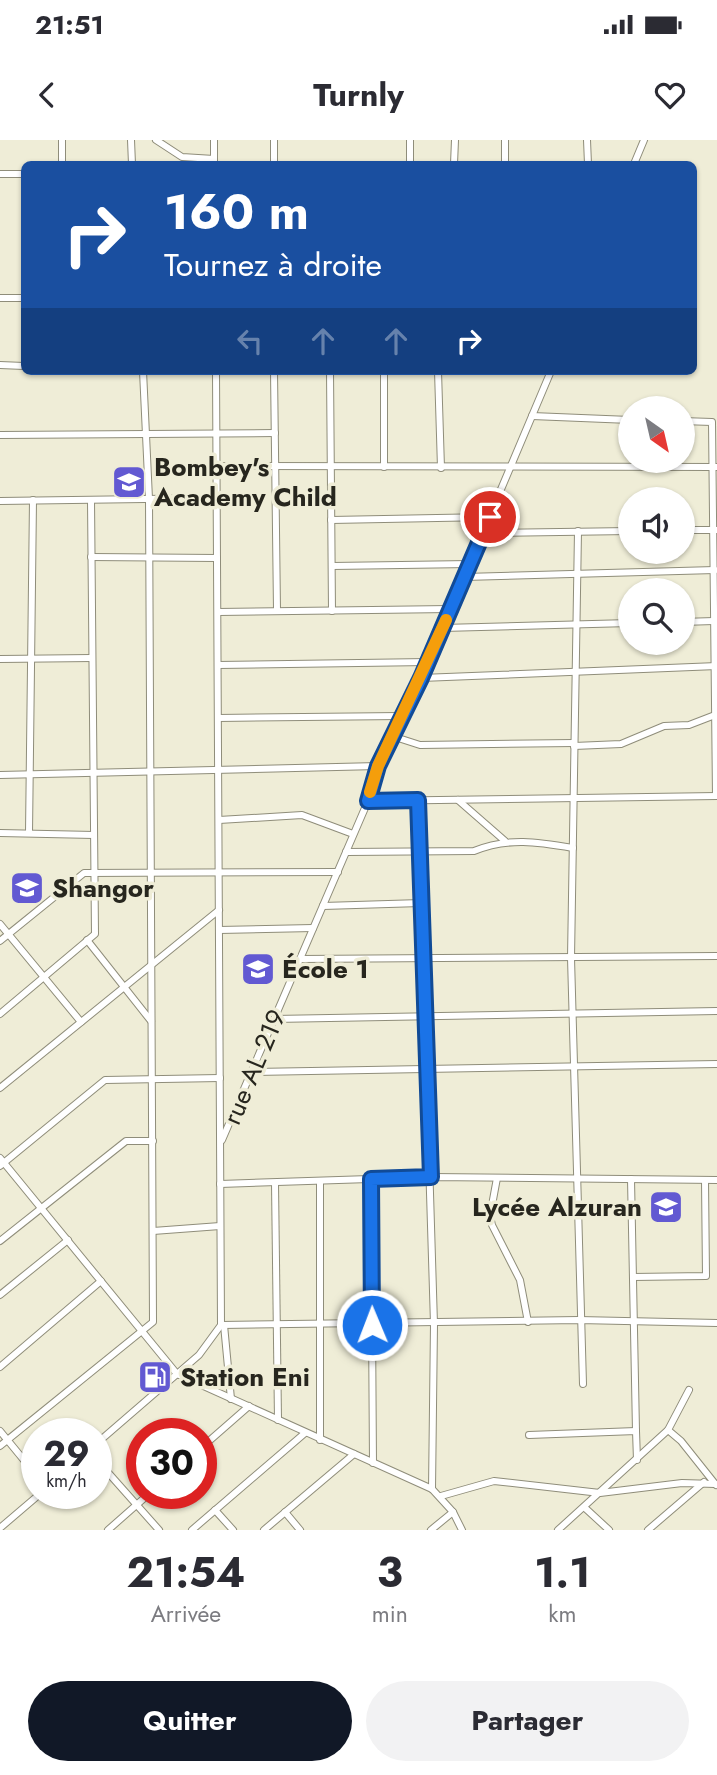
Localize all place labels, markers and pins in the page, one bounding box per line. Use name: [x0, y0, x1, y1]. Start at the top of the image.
place label: Bombey's Academy Child: [153, 448, 337, 516]
school or university icon: Bombey's Academy Child: [110, 463, 148, 501]
pin: [460, 487, 520, 547]
school or university icon: Shangor: [8, 869, 46, 907]
place label: Shangor: [52, 869, 154, 907]
school or university icon: École 1: [239, 950, 277, 988]
place label: École 1: [282, 950, 369, 988]
place label: Lycée Alzuran: [472, 1188, 642, 1226]
school or university icon: Lycée Alzuran: [647, 1188, 685, 1226]
fuel station icon: Station Eni: [136, 1358, 174, 1396]
place label: Station Eni: [180, 1358, 310, 1396]

